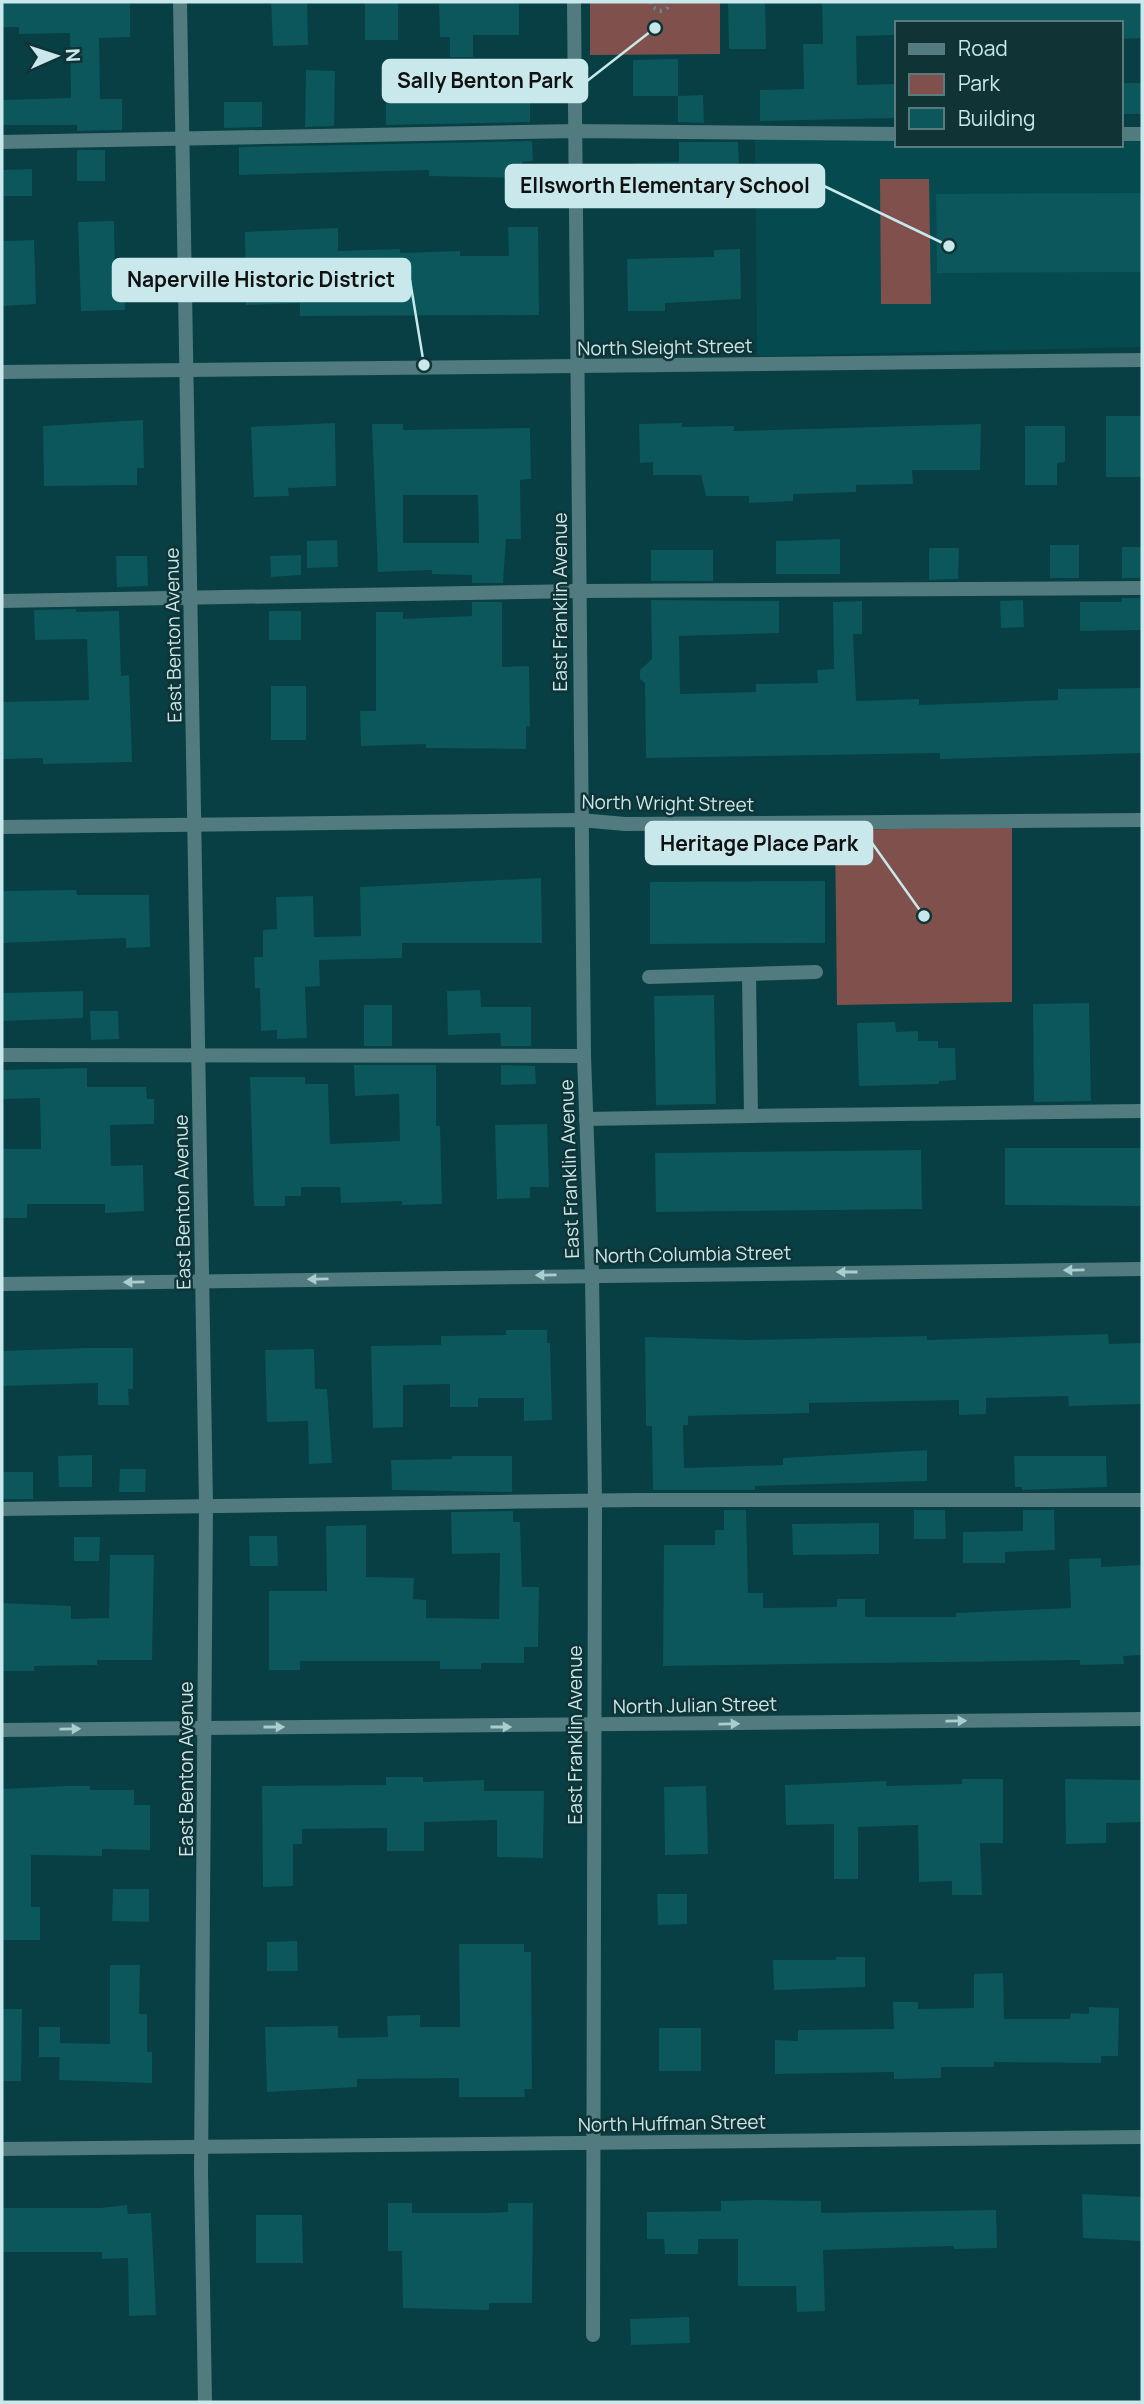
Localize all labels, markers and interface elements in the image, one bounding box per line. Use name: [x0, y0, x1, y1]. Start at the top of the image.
north arrow: [21, 21, 91, 91]
legend: [895, 21, 1123, 147]
text: Road: [958, 34, 1008, 62]
text: N: [60, 48, 86, 63]
callout: Sally Benton Park: [383, 60, 587, 102]
text: Sally Benton Park: [397, 66, 574, 94]
text: Park: [958, 69, 1000, 97]
text: Building: [958, 104, 1035, 132]
callout: Ellsworth Elementary School: [506, 165, 824, 207]
text: Ellsworth Elementary School: [520, 171, 810, 199]
callout: Naperville Historic District: [113, 259, 410, 301]
text: Naperville Historic District: [127, 265, 395, 293]
street label: North Sleight Street: [577, 332, 753, 362]
street label: East Franklin Avenue: [547, 512, 573, 692]
street label: East Benton Avenue: [158, 547, 188, 723]
street label: North Wright Street: [581, 788, 755, 818]
callout: Heritage Place Park: [646, 822, 872, 864]
text: Heritage Place Park: [660, 829, 859, 857]
street label: East Franklin Avenue: [553, 1079, 585, 1259]
street label: East Benton Avenue: [167, 1114, 197, 1290]
street label: North Columbia Street: [595, 1239, 791, 1269]
one-way arrow: [1063, 1264, 1085, 1276]
one-way arrow: [835, 1266, 857, 1278]
one-way arrow: [534, 1269, 556, 1281]
one-way arrow: [307, 1273, 329, 1285]
one-way arrow: [123, 1276, 145, 1288]
street label: East Franklin Avenue: [562, 1645, 588, 1825]
street label: East Benton Avenue: [173, 1681, 199, 1857]
street label: North Julian Street: [613, 1691, 777, 1719]
one-way arrow: [946, 1715, 968, 1727]
one-way arrow: [718, 1718, 740, 1730]
one-way arrow: [491, 1721, 513, 1733]
one-way arrow: [263, 1722, 285, 1733]
one-way arrow: [59, 1723, 81, 1735]
street label: North Huffman Street: [578, 2108, 766, 2138]

